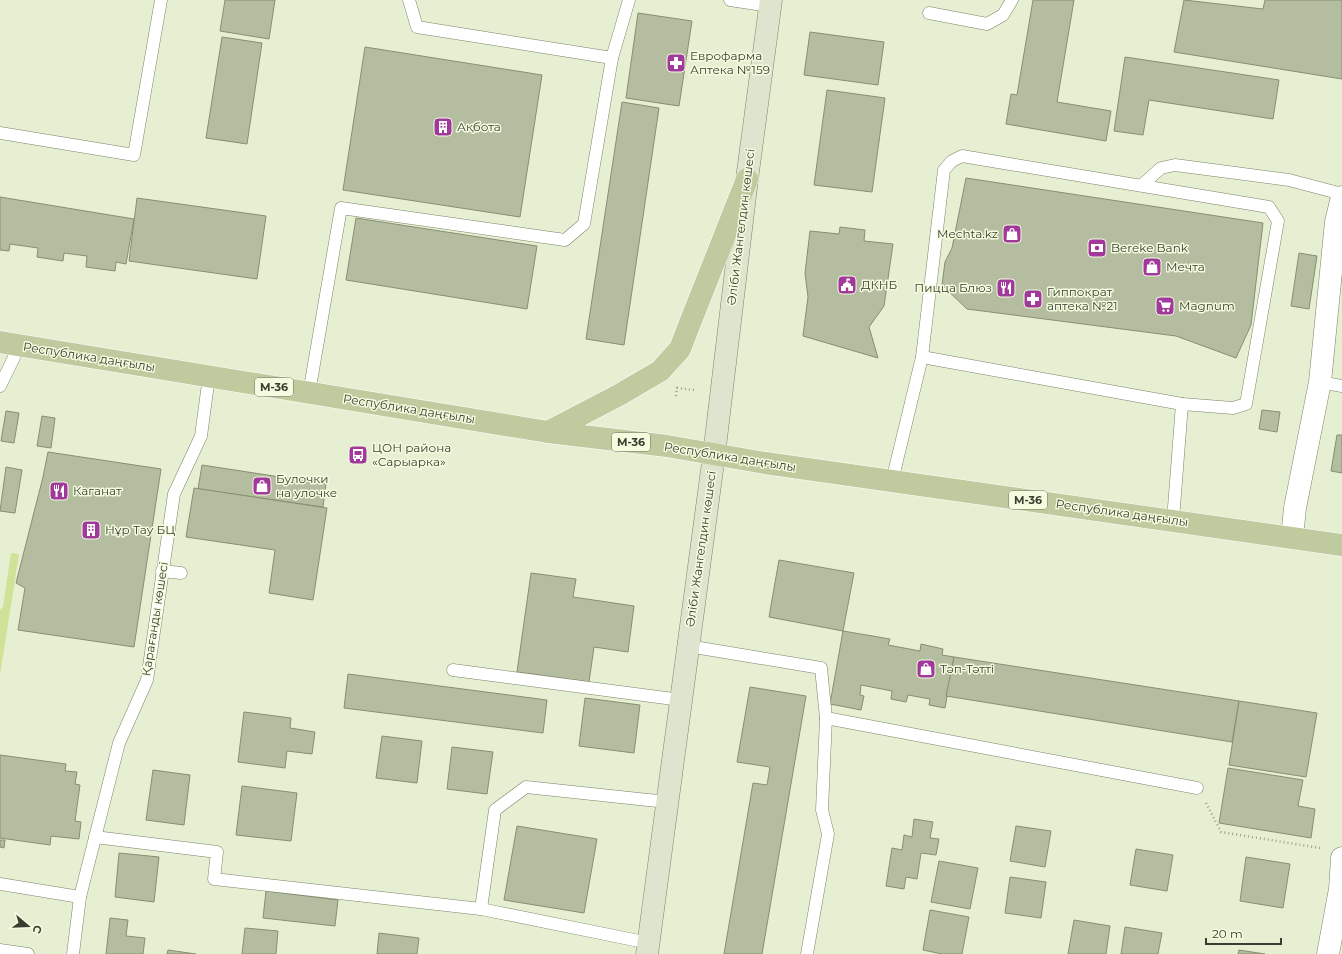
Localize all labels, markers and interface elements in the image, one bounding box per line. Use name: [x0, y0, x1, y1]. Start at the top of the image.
place label: Еврофарма Аптека №159: [690, 48, 770, 77]
pharmacy icon: Еврофарма Аптека №159: [665, 52, 687, 74]
building icon: Ақбота: [432, 116, 454, 138]
place label: Ақбота: [457, 119, 501, 134]
street label: Әліби Жангелдин көшесі: [723, 148, 758, 306]
shop icon: Mechta.kz: [1001, 223, 1023, 245]
place label: Mechta.kz: [937, 226, 998, 241]
bank icon: Bereke Bank: [1086, 237, 1108, 259]
place label: Bereke Bank: [1111, 240, 1189, 255]
shop icon: Мечта: [1141, 256, 1163, 278]
place label: Мечта: [1166, 259, 1205, 274]
public building icon: ДКНБ: [836, 274, 858, 296]
place label: ДКНБ: [861, 277, 898, 292]
restaurant icon: Пицца Блюз: [995, 277, 1017, 299]
place label: Пицца Блюз: [914, 280, 992, 295]
place label: Гиппократ аптека №21: [1047, 284, 1118, 313]
pharmacy icon: Гиппократ аптека №21: [1022, 288, 1044, 310]
supermarket icon: Magnum: [1154, 295, 1176, 317]
place label: Magnum: [1179, 298, 1235, 313]
street label: Республика даңғылы: [22, 339, 156, 374]
road number: M-36: [255, 378, 293, 396]
street label: Республика даңғылы: [342, 391, 476, 426]
road number: M-36: [612, 433, 650, 451]
street label: Республика даңғылы: [663, 439, 797, 474]
place label: ЦОН района «Сарыарка»: [372, 440, 451, 469]
bus stop icon: ЦОН района «Сарыарка»: [347, 444, 369, 466]
street label: Әліби Жангелдин көшесі: [682, 470, 719, 628]
place label: Булочки на улочке: [276, 471, 337, 500]
shop icon: Булочки на улочке: [251, 475, 273, 497]
restaurant icon: Каганат: [48, 480, 70, 502]
place label: Каганат: [73, 483, 122, 498]
road number: M-36: [1009, 491, 1047, 509]
street label: Республика даңғылы: [1055, 496, 1189, 529]
building icon: Нұр Тау БЦ: [80, 519, 102, 541]
place label: Нұр Тау БЦ: [105, 522, 175, 537]
street label: Қарағанды көшесі: [138, 561, 171, 677]
shop icon: Тәп-Тәтті: [915, 658, 937, 680]
place label: Тәп-Тәтті: [940, 661, 994, 676]
north arrow: [8, 906, 48, 946]
scale bar: [1206, 920, 1281, 946]
text: С: [30, 923, 45, 935]
text: 20 m: [1212, 926, 1243, 941]

